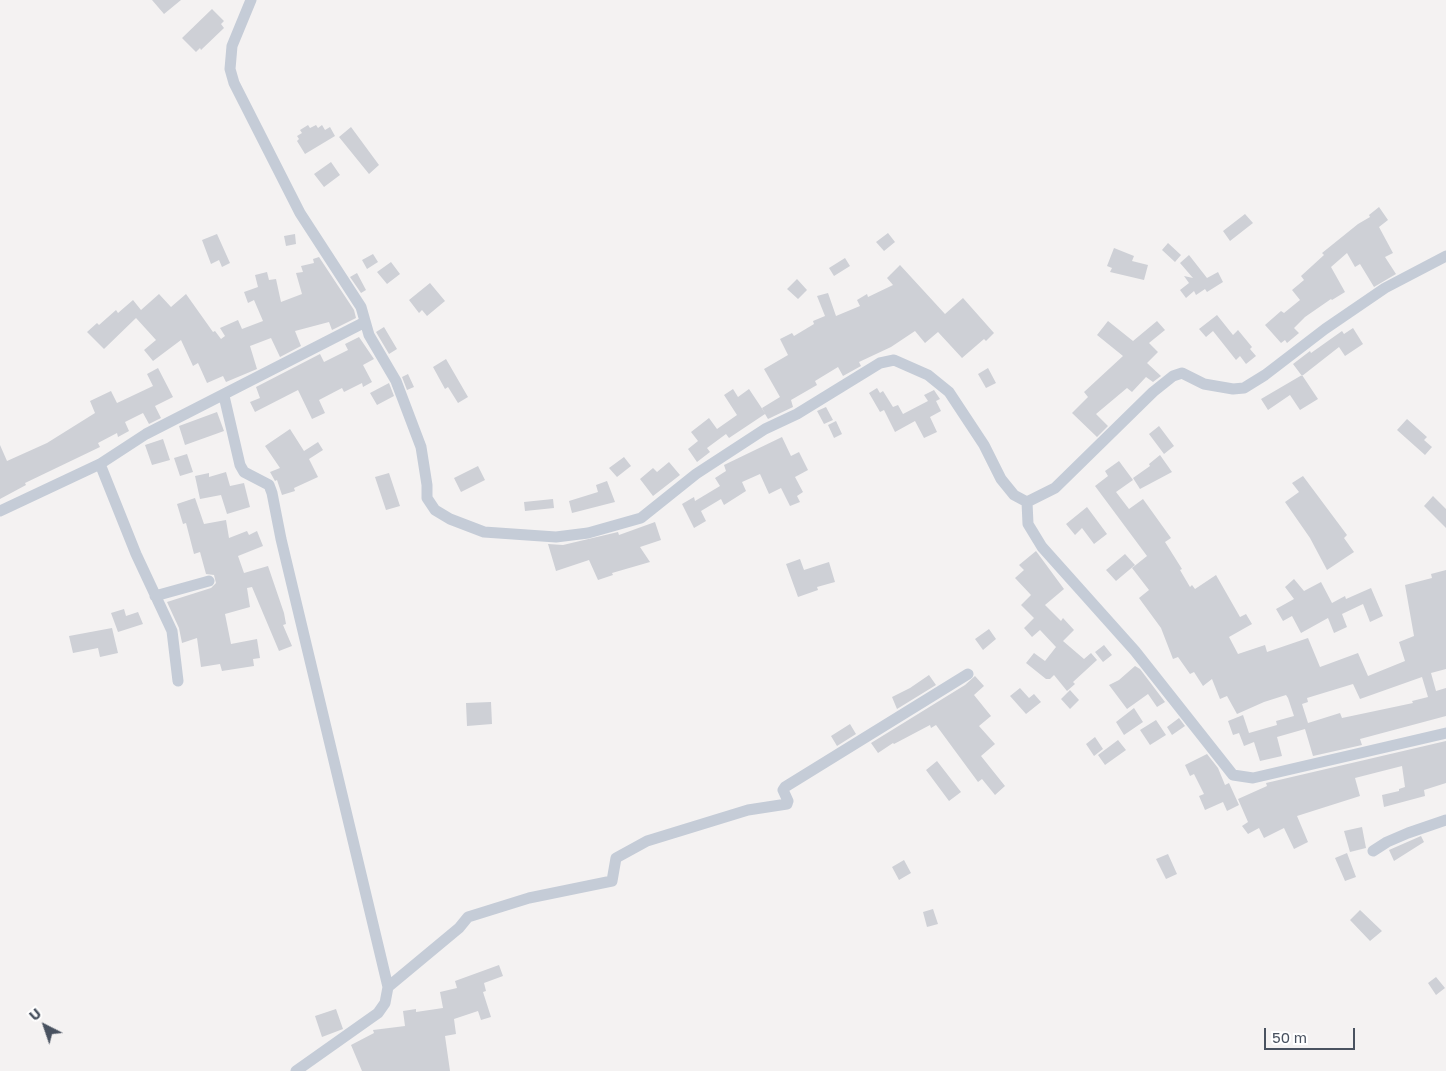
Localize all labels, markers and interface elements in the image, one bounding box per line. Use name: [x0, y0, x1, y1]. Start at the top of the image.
north arrow: [20, 1001, 70, 1051]
text: U: [25, 1005, 44, 1024]
scale bar: [1266, 1018, 1357, 1050]
text: 50 m: [1272, 1028, 1307, 1046]

